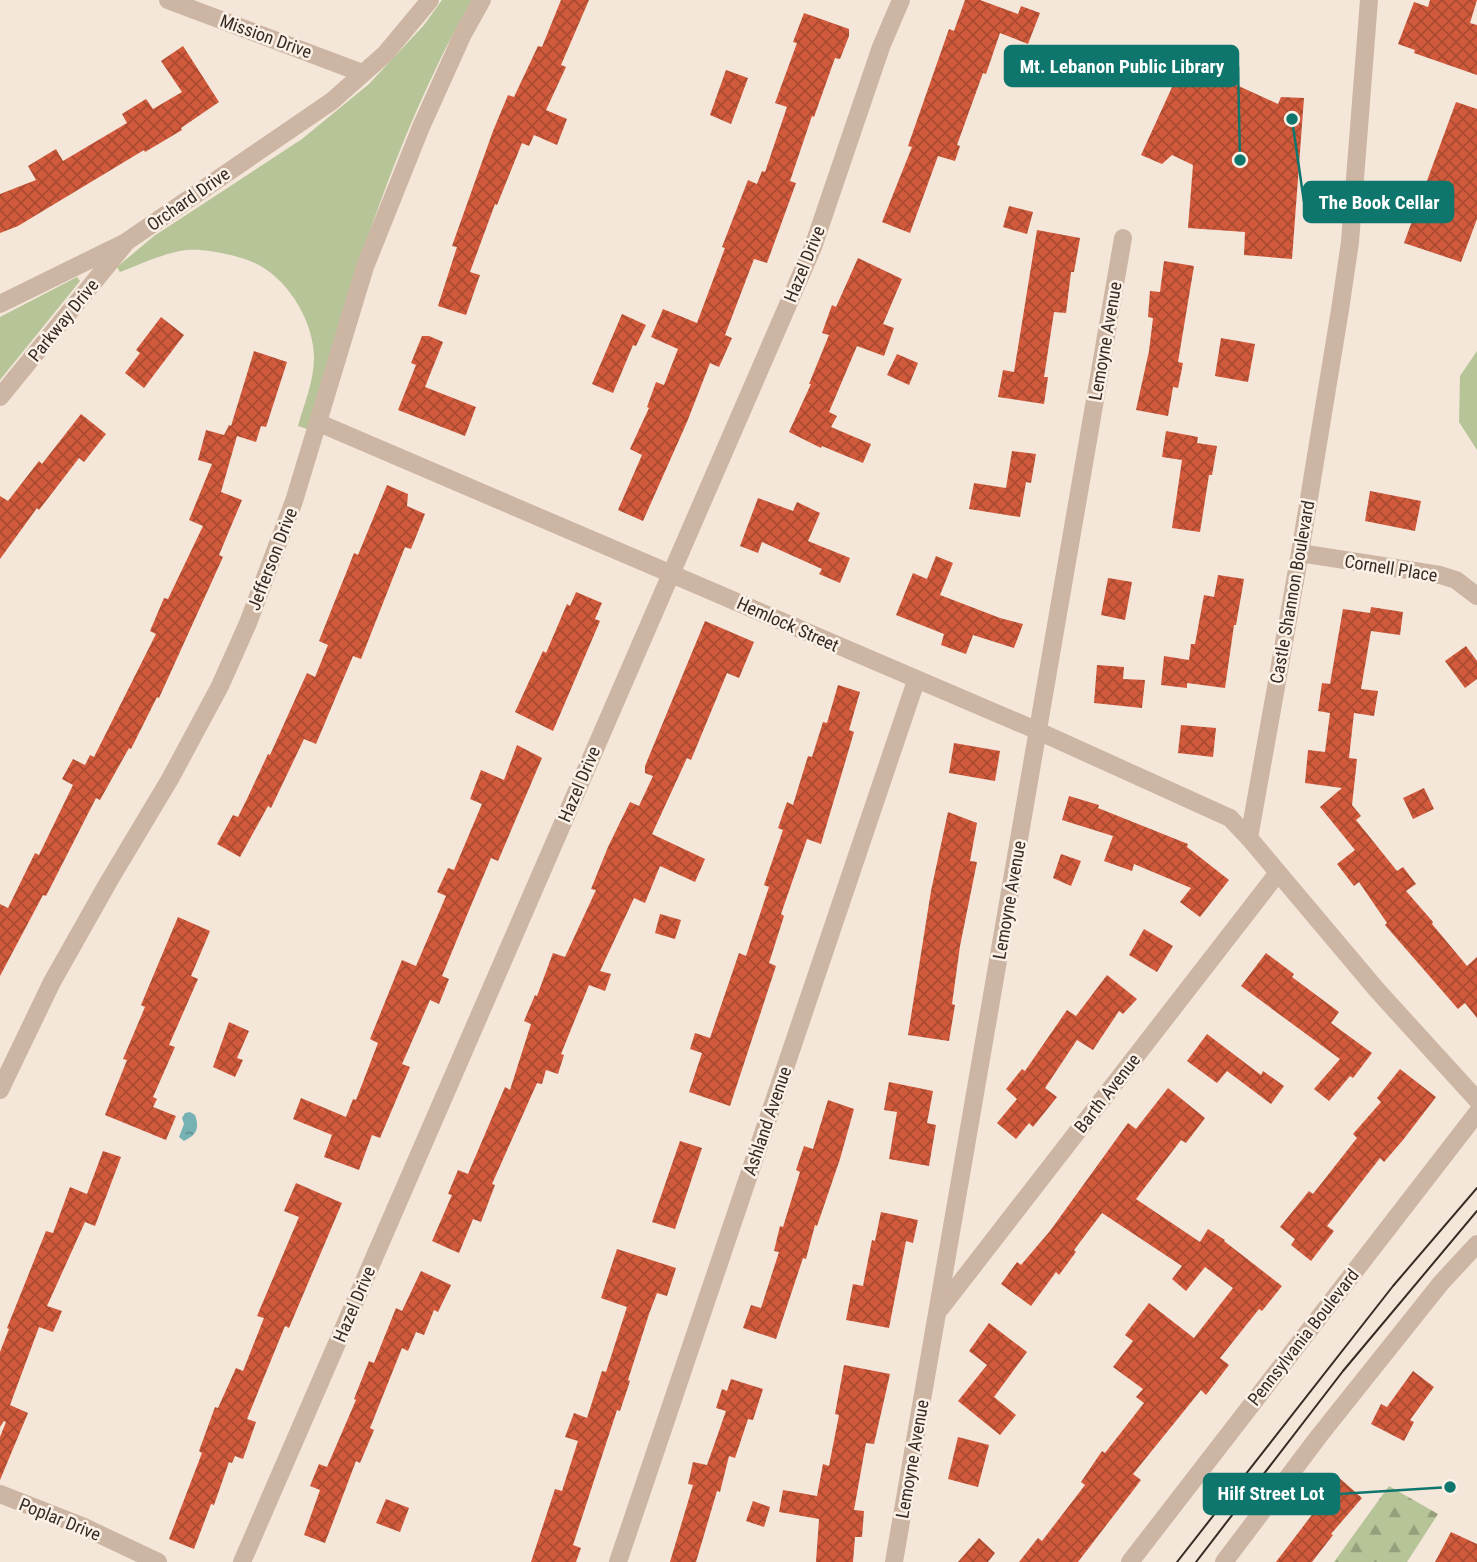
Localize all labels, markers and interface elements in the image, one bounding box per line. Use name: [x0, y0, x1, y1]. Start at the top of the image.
street label: Mission Drive: [217, 10, 315, 62]
callout: Mt. Lebanon Public Library: [1005, 46, 1238, 86]
text: Mt. Lebanon Public Library: [1020, 55, 1225, 78]
street label: Orchard Drive: [143, 163, 233, 235]
callout: The Book Cellar: [1304, 182, 1453, 222]
text: The Book Cellar: [1319, 191, 1439, 214]
street label: Hazel Drive: [779, 223, 829, 305]
street label: Parkway Drive: [23, 275, 103, 365]
street label: Lemoyne Avenue: [1084, 280, 1126, 402]
street label: Castle Shannon Boulevard: [1266, 499, 1318, 685]
street label: Jefferson Drive: [243, 505, 301, 613]
street label: Cornell Place: [1343, 550, 1439, 586]
street label: Hemlock Street: [734, 592, 842, 656]
street label: Hazel Drive: [554, 743, 604, 825]
street label: Lemoyne Avenue: [988, 839, 1030, 961]
street label: Barth Avenue: [1070, 1049, 1144, 1137]
street label: Ashland Avenue: [739, 1064, 795, 1178]
street label: Hazel Drive: [329, 1263, 379, 1345]
street label: Pennsylvania Boulevard: [1243, 1264, 1363, 1410]
street label: Lemoyne Avenue: [891, 1398, 933, 1520]
callout: Hilf Street Lot: [1204, 1474, 1339, 1514]
text: Hilf Street Lot: [1218, 1482, 1325, 1505]
street label: Poplar Drive: [16, 1493, 104, 1545]

